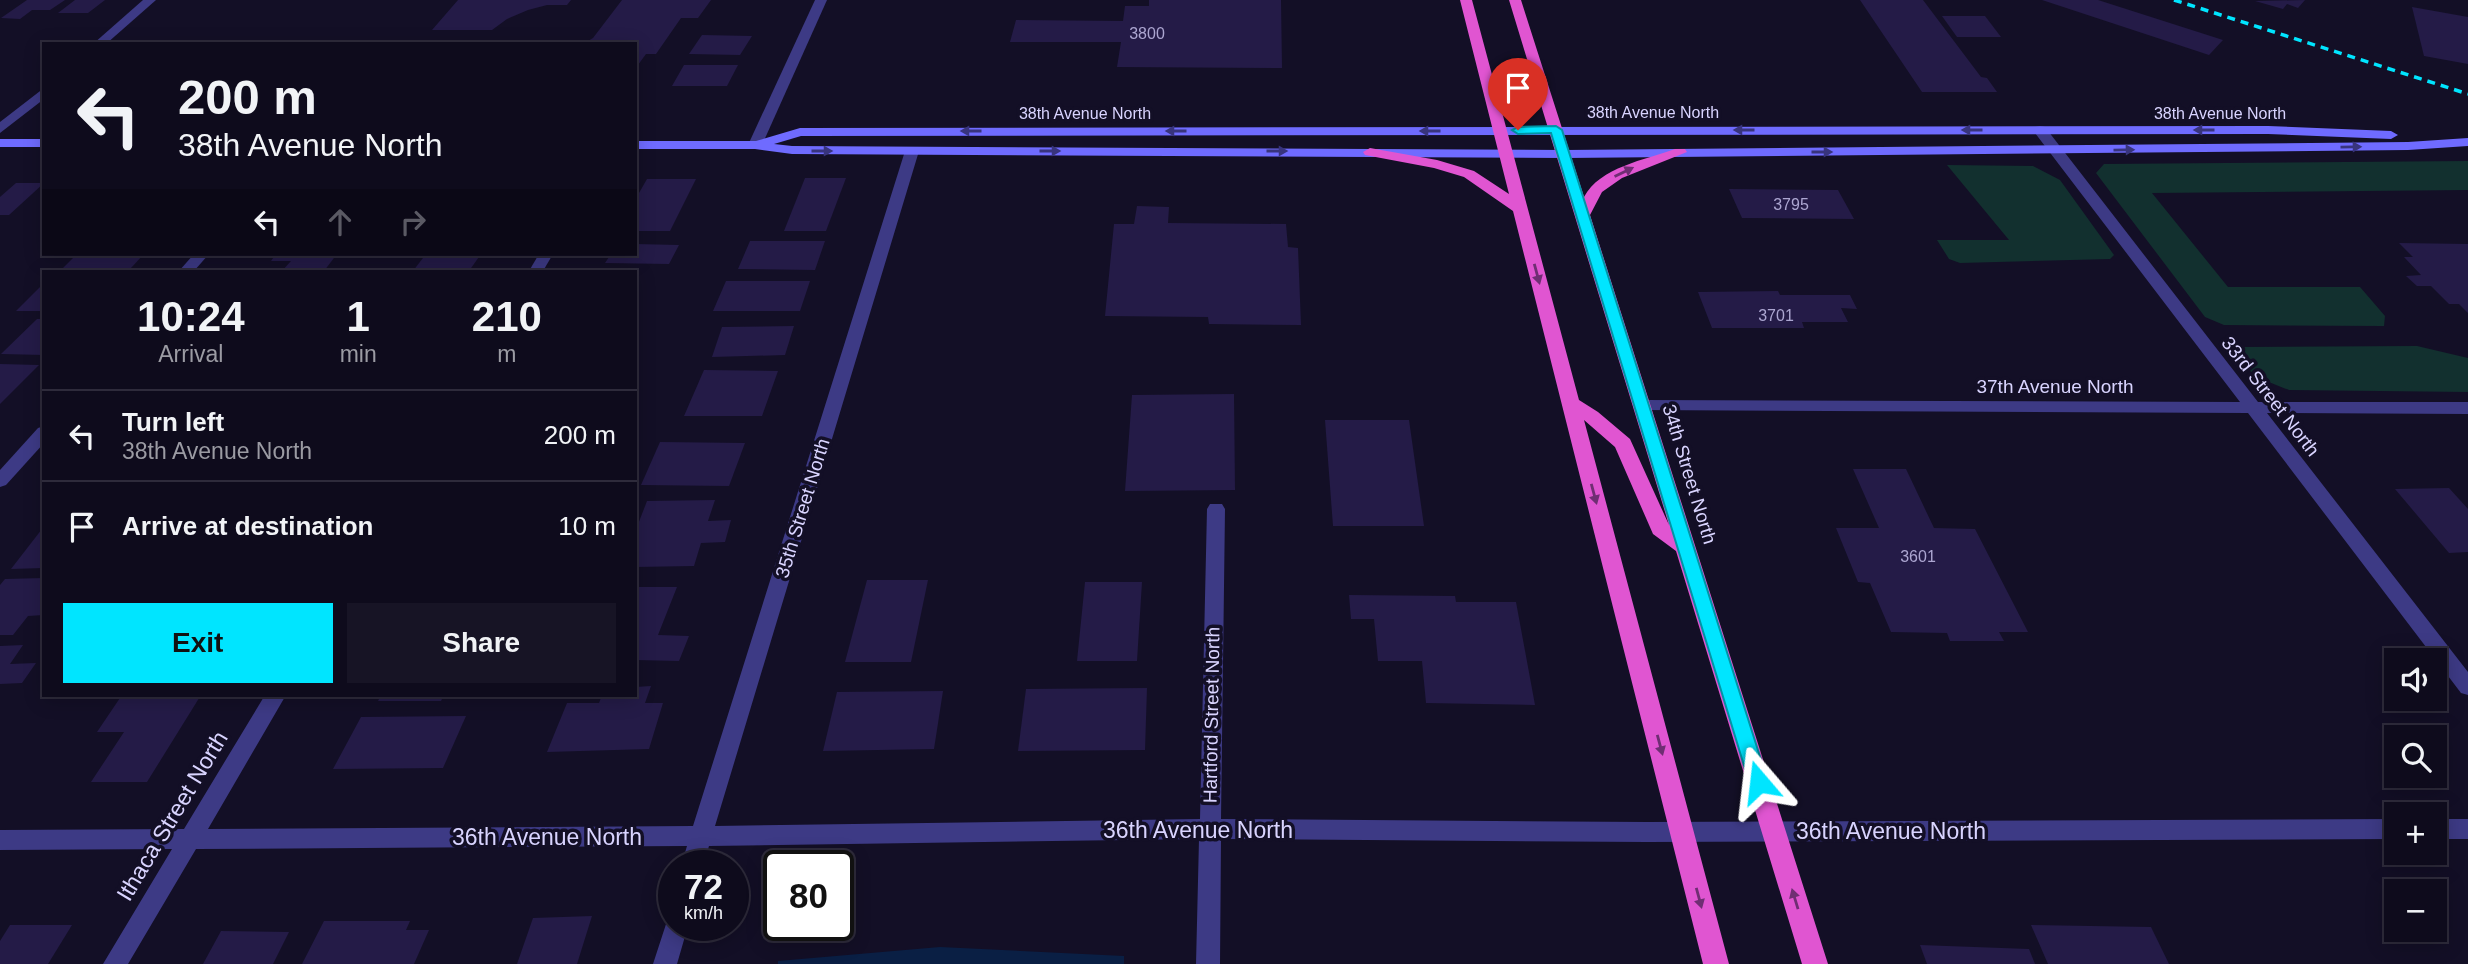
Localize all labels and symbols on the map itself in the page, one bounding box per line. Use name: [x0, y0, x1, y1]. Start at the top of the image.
house number: 3800: [1129, 25, 1165, 42]
pin: [1488, 58, 1548, 130]
street label: 38th Avenue North: [1587, 104, 1719, 121]
street label: 38th Avenue North: [1019, 105, 1151, 122]
street label: 38th Avenue North: [2154, 105, 2286, 122]
one-way arrow: [1733, 124, 1755, 136]
one-way arrow: [1960, 124, 1982, 136]
one-way arrow: [2193, 124, 2215, 136]
one-way arrow: [960, 125, 982, 137]
one-way arrow: [1164, 125, 1186, 137]
one-way arrow: [1419, 125, 1441, 137]
one-way arrow: [2340, 141, 2362, 153]
one-way arrow: [2113, 144, 2135, 155]
one-way arrow: [812, 145, 834, 157]
one-way arrow: [1039, 145, 1061, 157]
one-way arrow: [1267, 145, 1289, 157]
one-way arrow: [1811, 146, 1833, 158]
one-way arrow: [1614, 167, 1634, 178]
house number: 3795: [1773, 196, 1809, 213]
one-way arrow: [1532, 264, 1542, 285]
house number: 3701: [1758, 307, 1794, 324]
street label: 33rd Street North: [2217, 332, 2324, 460]
street label: 37th Avenue North: [1976, 376, 2134, 397]
street label: 34th Street North: [1658, 402, 1721, 546]
street label: 35th Street North: [771, 436, 834, 580]
one-way arrow: [1589, 483, 1600, 505]
house number: 3601: [1900, 548, 1936, 565]
street label: Hartford Street North: [1199, 627, 1224, 803]
street label: Ithaca Street North: [111, 727, 233, 905]
one-way arrow: [1655, 735, 1665, 756]
position arrow: [1722, 745, 1796, 819]
street label: 36th Avenue North: [1103, 817, 1293, 843]
street label: 36th Avenue North: [1796, 818, 1986, 844]
street label: 36th Avenue North: [452, 824, 642, 850]
speed limit sign: 80: [763, 850, 854, 941]
one-way arrow: [1694, 887, 1705, 909]
one-way arrow: [1789, 888, 1800, 909]

